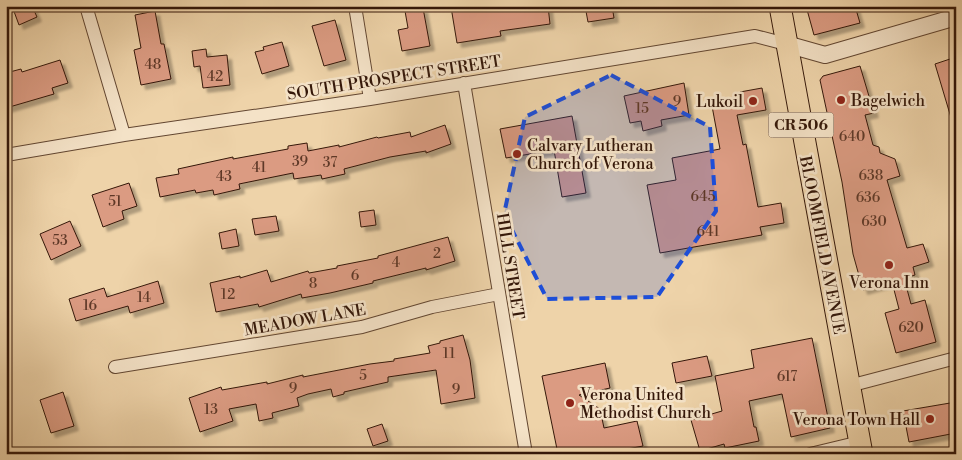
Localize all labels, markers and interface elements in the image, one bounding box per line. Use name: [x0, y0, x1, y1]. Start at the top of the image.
street label: SOUTH PROSPECT STREET: [286, 51, 503, 105]
house number: 48: [145, 56, 161, 74]
house number: 42: [207, 68, 223, 86]
place label: Bagelwich: [850, 91, 925, 111]
place label: Lukoil: [696, 92, 743, 112]
house number: 9: [673, 93, 681, 111]
marker: Bagelwich: [835, 94, 847, 106]
marker: Lukoil: [747, 95, 759, 107]
house number: 15: [635, 100, 649, 118]
road number: CR 506: [768, 112, 834, 138]
house number: 640: [839, 128, 865, 146]
place label: Calvary Lutheran Church of Verona: [527, 136, 654, 174]
marker: Calvary Lutheran Church of Verona: [511, 148, 523, 160]
house number: 39: [292, 153, 308, 171]
street label: BLOOMFIELD AVENUE: [795, 153, 849, 336]
house number: 37: [323, 154, 337, 172]
house number: 41: [252, 159, 266, 177]
house number: 638: [859, 167, 883, 185]
house number: 43: [216, 168, 232, 186]
house number: 645: [691, 188, 716, 206]
house number: 636: [856, 189, 881, 207]
house number: 51: [108, 193, 122, 211]
street label: HILL STREET: [492, 211, 528, 321]
house number: 630: [861, 213, 887, 231]
house number: 641: [696, 223, 720, 241]
house number: 53: [52, 232, 68, 250]
house number: 2: [433, 245, 441, 263]
house number: 4: [392, 254, 400, 272]
marker: Verona Inn: [883, 259, 895, 271]
house number: 6: [351, 267, 360, 285]
place label: Verona Inn: [848, 273, 929, 293]
house number: 8: [309, 275, 317, 293]
house number: 12: [221, 286, 235, 304]
house number: 14: [137, 289, 151, 307]
house number: 16: [83, 297, 98, 315]
street label: MEADOW LANE: [243, 299, 368, 341]
house number: 620: [898, 319, 924, 337]
house number: 11: [443, 345, 455, 363]
house number: 5: [359, 367, 367, 385]
house number: 617: [777, 368, 797, 386]
house number: 9: [289, 380, 297, 398]
house number: 9: [452, 381, 460, 399]
place label: Verona United Methodist Church: [579, 385, 711, 423]
marker: Verona United Methodist Church: [564, 397, 576, 409]
house number: 13: [204, 401, 218, 419]
place label: Verona Town Hall: [791, 410, 920, 430]
marker: Verona Town Hall: [924, 413, 936, 425]

